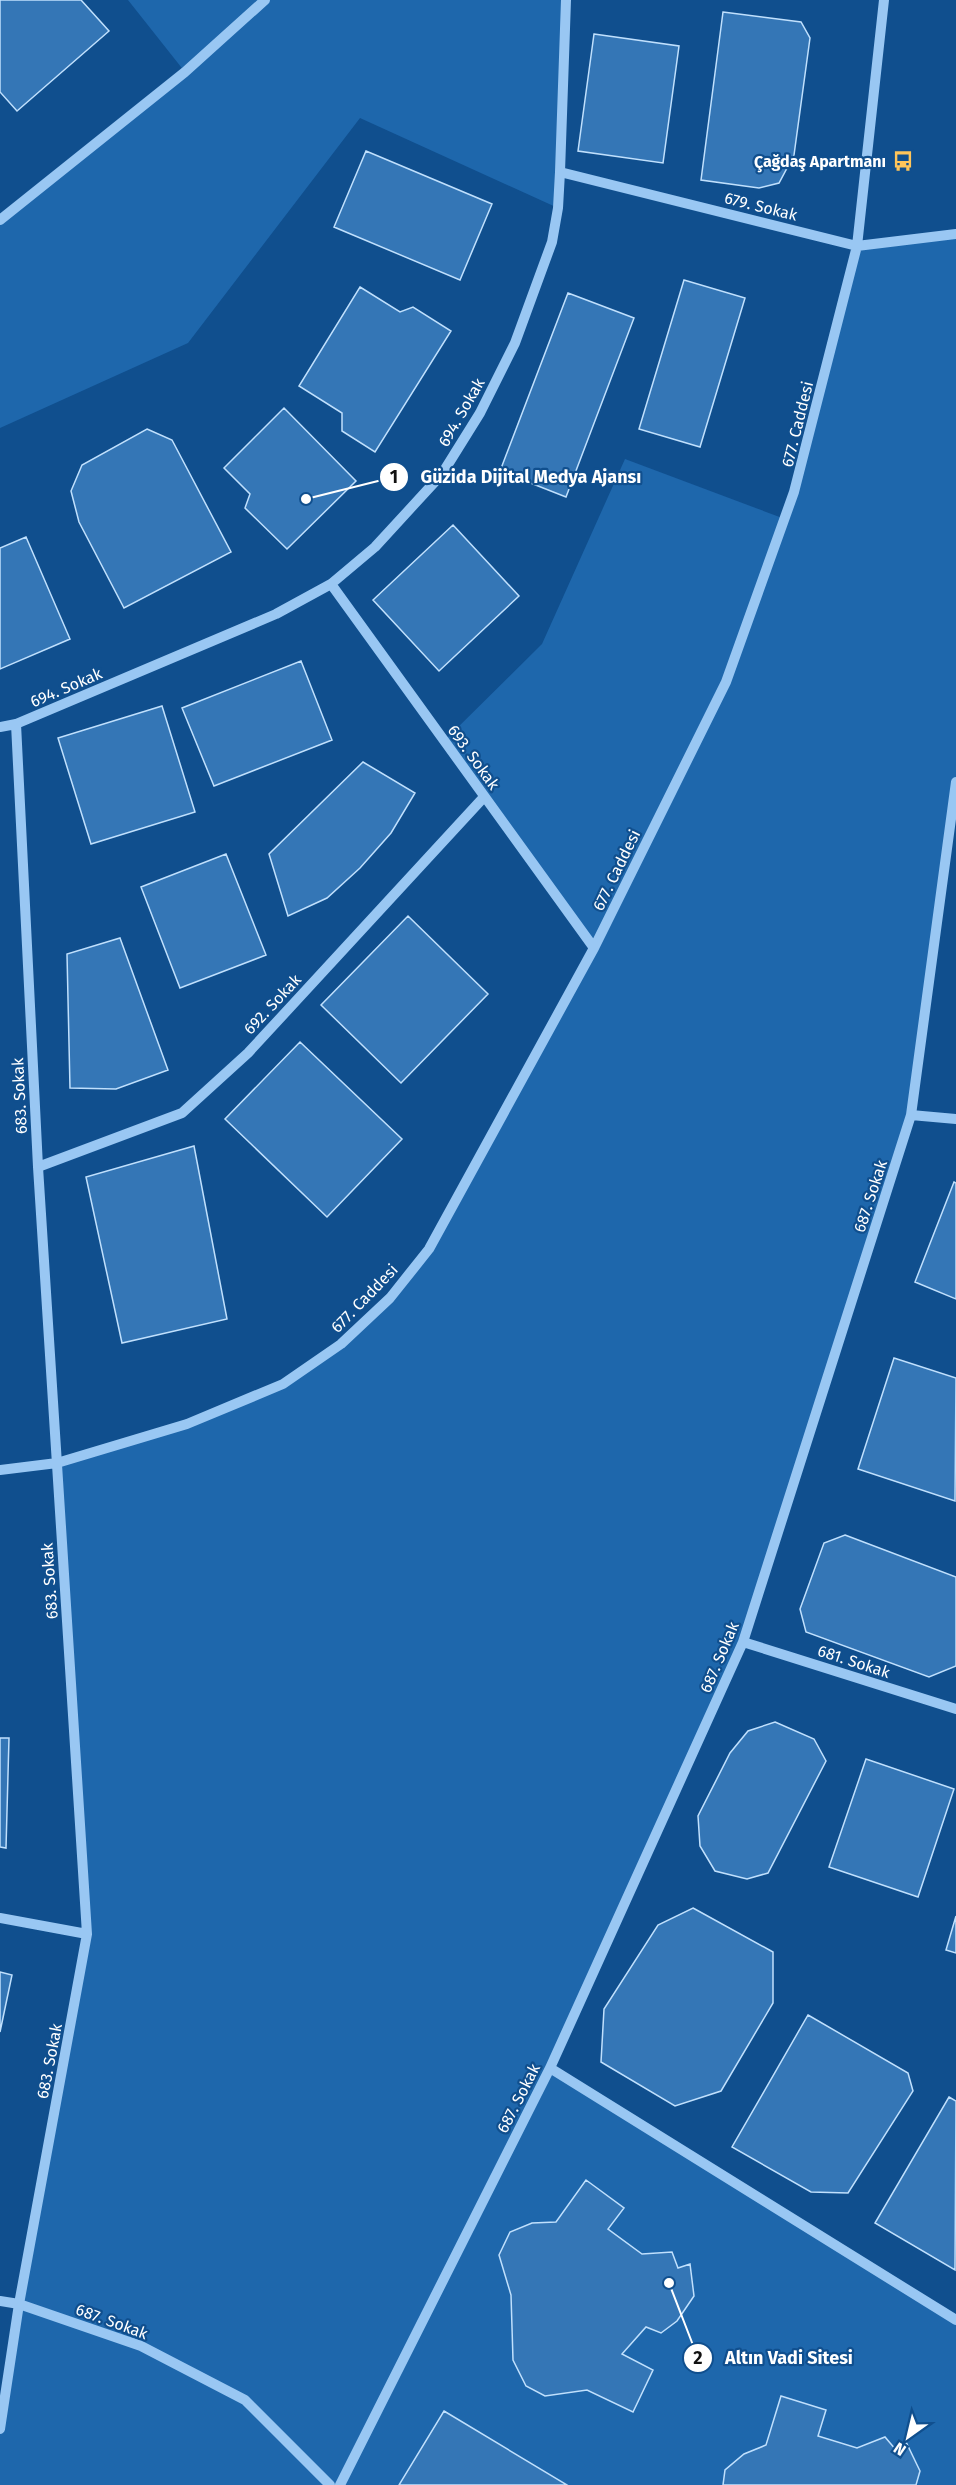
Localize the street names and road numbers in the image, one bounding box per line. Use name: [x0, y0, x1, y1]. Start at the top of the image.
street label: 679. Sokak: [723, 188, 800, 225]
street label: 694. Sokak: [434, 374, 489, 450]
street label: 677. Caddesi: [778, 379, 817, 469]
street label: 694. Sokak: [27, 664, 106, 711]
street label: 693. Sokak: [444, 721, 504, 794]
street label: 677. Caddesi: [589, 827, 644, 914]
street label: 692. Sokak: [240, 970, 306, 1038]
street label: 683. Sokak: [8, 1057, 31, 1135]
street label: 687. Sokak: [850, 1157, 891, 1235]
street label: 677. Caddesi: [327, 1260, 402, 1337]
street label: 683. Sokak: [37, 1541, 62, 1620]
street label: 687. Sokak: [696, 1618, 743, 1696]
street label: 681. Sokak: [815, 1641, 893, 1682]
street label: 683. Sokak: [33, 2021, 66, 2100]
street label: 687. Sokak: [493, 2060, 544, 2136]
street label: 687. Sokak: [73, 2300, 151, 2344]

